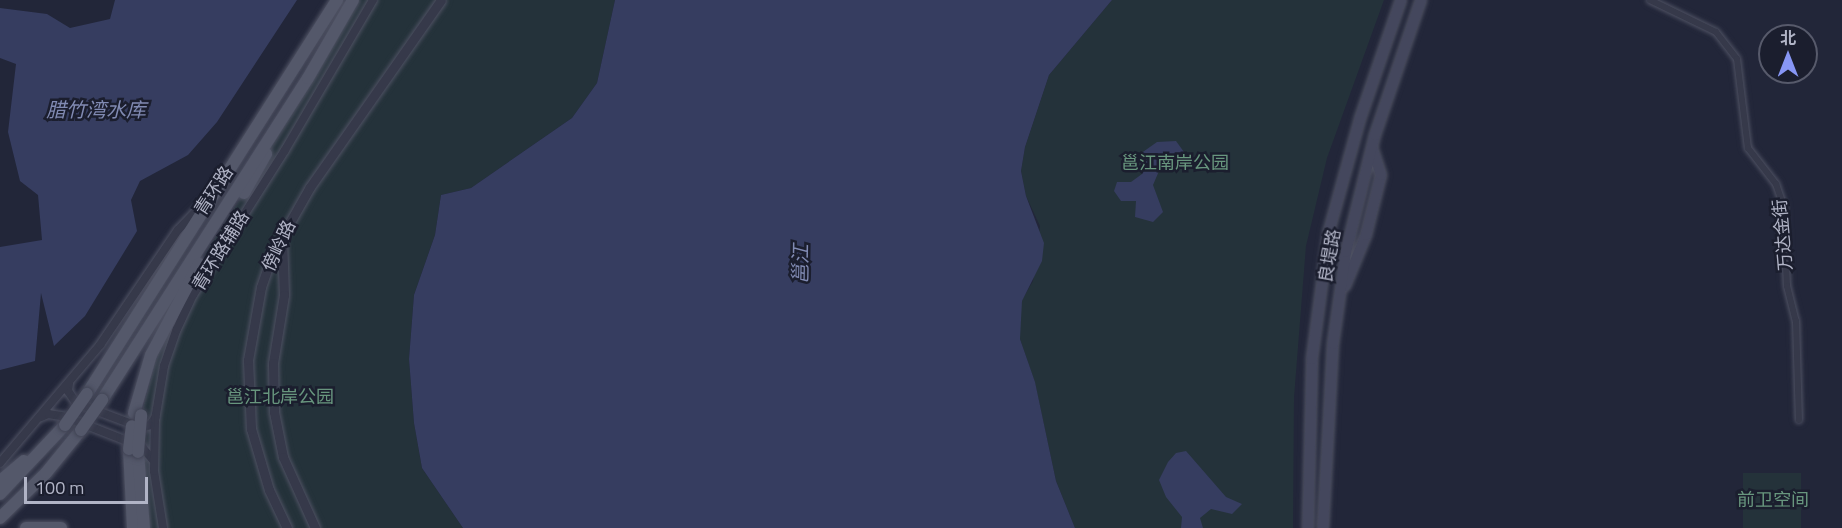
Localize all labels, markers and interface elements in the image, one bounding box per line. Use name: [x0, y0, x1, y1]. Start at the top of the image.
north arrow: [1758, 24, 1818, 84]
text: 北: [1780, 26, 1796, 50]
water label: 腊竹湾水库: [46, 97, 146, 121]
park label: 邕江南岸公园: [1121, 152, 1229, 174]
street label: 青环路: [190, 162, 238, 220]
street label: 万达金街: [1769, 198, 1797, 272]
street label: 青环路辅路: [188, 207, 254, 295]
street label: 傍岭路: [258, 217, 300, 275]
street label: 良堤路: [1315, 228, 1345, 284]
water label: 邕江: [788, 244, 812, 284]
park label: 邕江北岸公园: [226, 386, 334, 408]
scale bar: [27, 465, 152, 503]
text: 100 m: [35, 474, 84, 501]
park label: 前卫空间: [1737, 489, 1809, 511]

